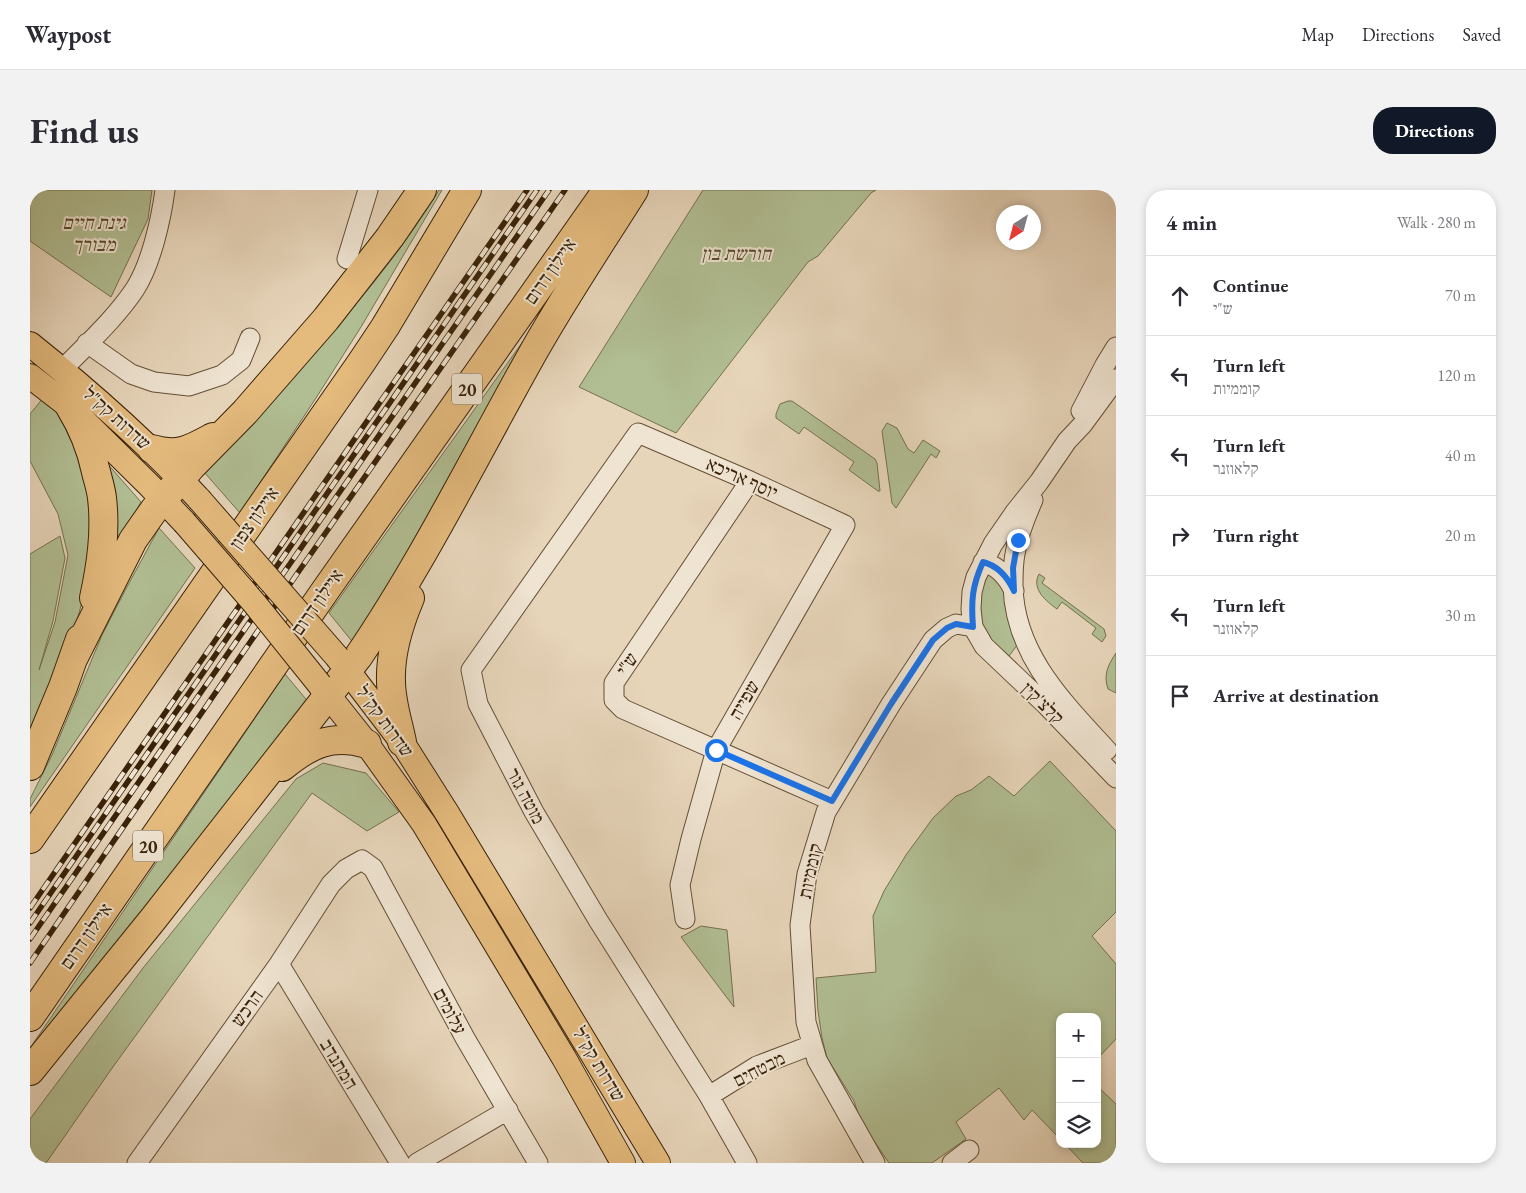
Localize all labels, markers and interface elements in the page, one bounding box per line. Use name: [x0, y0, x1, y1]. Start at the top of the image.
text: Waypost: [25, 19, 111, 50]
text: Map: [1302, 23, 1334, 46]
text: Directions: [1362, 23, 1434, 46]
text: Saved: [1462, 23, 1501, 46]
button: Directions: [1373, 107, 1496, 154]
text: Find us: [30, 108, 139, 153]
north arrow: [996, 205, 1041, 250]
text: 4 min: [1166, 209, 1217, 236]
park label: גינת חיים מבורך: [62, 210, 127, 257]
text: Walk · 280 m: [1397, 212, 1476, 233]
street label: איילון דרום: [518, 233, 582, 309]
park label: חורשת בון: [701, 241, 772, 266]
text: Continue: [1213, 273, 1288, 298]
icon: ahead: [1166, 282, 1194, 310]
text: 70 m: [1445, 285, 1476, 306]
text: ש"י: [1213, 298, 1232, 319]
text: Turn left: [1213, 353, 1285, 378]
icon: left: [1166, 362, 1194, 390]
text: 120 m: [1437, 365, 1476, 386]
road number: 20: [452, 373, 482, 404]
text: קוממיות: [1213, 378, 1260, 399]
street label: שדרות קק"ל: [78, 381, 156, 455]
text: Turn left: [1213, 433, 1285, 458]
icon: left: [1166, 442, 1194, 470]
text: 40 m: [1445, 445, 1476, 466]
street label: יוסף אריכא: [702, 451, 782, 505]
text: קלאוזנר: [1213, 458, 1258, 479]
street label: איילון צפון: [223, 482, 285, 554]
icon: right: [1166, 522, 1194, 550]
text: Turn right: [1213, 523, 1299, 548]
text: 20 m: [1445, 525, 1476, 546]
route end: [1007, 529, 1030, 552]
street label: איילון דרום: [285, 564, 349, 640]
text: Turn left: [1213, 593, 1285, 618]
icon: left: [1166, 602, 1194, 630]
text: 30 m: [1445, 605, 1476, 626]
text: קלאוזנר: [1213, 618, 1258, 639]
street label: ש"י: [610, 647, 644, 681]
street label: שפייה: [723, 676, 765, 724]
street label: קלצ'קין: [1016, 676, 1070, 730]
street label: שדרות קק"ל: [350, 680, 420, 762]
icon: arrive: [1166, 682, 1194, 710]
text: Arrive at destination: [1213, 683, 1379, 708]
route start: [705, 739, 728, 762]
street label: מוטה גור: [501, 764, 551, 828]
road number: 20: [133, 830, 163, 861]
street label: קוממיות: [792, 841, 828, 901]
street label: איילון דרום: [54, 898, 118, 974]
street label: עלומים: [427, 984, 473, 1038]
street label: הרכש: [225, 985, 269, 1031]
map controls: [1056, 1013, 1101, 1148]
button: +: [1056, 1013, 1101, 1058]
street label: שדרות קק"ל: [567, 1022, 631, 1106]
street label: המתנדב: [314, 1034, 364, 1094]
street label: מבטחים: [729, 1045, 789, 1093]
button: −: [1056, 1058, 1101, 1103]
button: layers: [1056, 1103, 1101, 1148]

